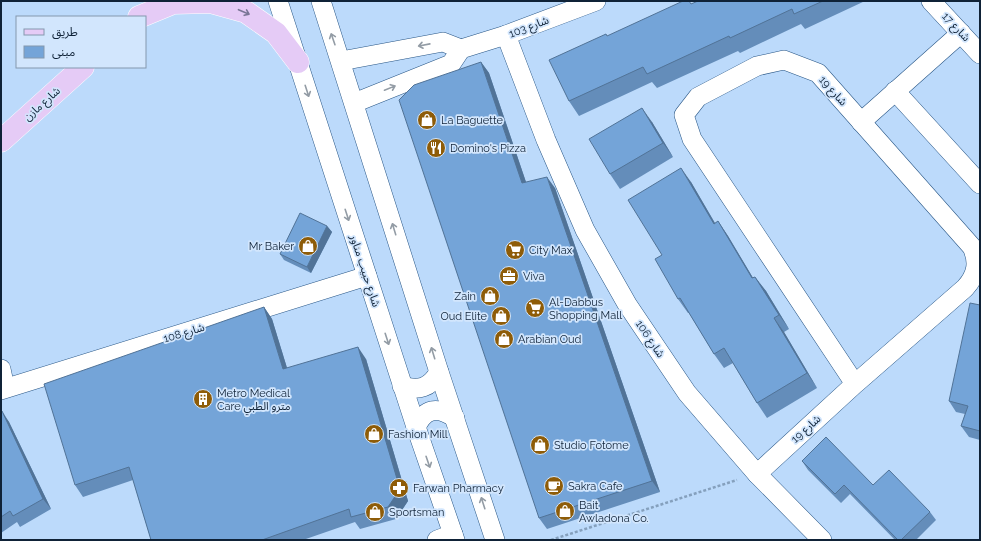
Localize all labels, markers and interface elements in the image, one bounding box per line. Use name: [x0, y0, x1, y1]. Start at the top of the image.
one-way arrow: [238, 9, 250, 16]
street label: شارع 17: [939, 10, 973, 45]
street label: شارع 103: [507, 13, 551, 41]
legend: [16, 16, 146, 68]
text: طريق: [52, 25, 78, 40]
one-way arrow: [329, 32, 336, 45]
one-way arrow: [418, 41, 431, 49]
text: مبنى: [52, 45, 75, 59]
street label: شارع 19: [816, 73, 850, 109]
street label: شارع مازن: [21, 84, 64, 125]
one-way arrow: [384, 84, 396, 92]
one-way arrow: [304, 85, 311, 98]
shop icon: La Baguette: [416, 109, 438, 131]
place label: La Baguette: [441, 114, 504, 127]
restaurant icon: Domino's Pizza: [425, 137, 447, 159]
place label: Domino's Pizza: [450, 142, 526, 155]
one-way arrow: [344, 208, 351, 221]
one-way arrow: [390, 223, 397, 236]
street label: شارع حبيب مناور: [346, 232, 383, 309]
shop icon: Mr Baker: [297, 235, 319, 257]
supermarket icon: City Max: [504, 239, 526, 261]
place label: Mr Baker: [249, 240, 294, 253]
place label: City Max: [529, 244, 573, 257]
office icon: Viva: [498, 265, 520, 287]
place label: Viva: [523, 270, 545, 283]
shop icon: Zain: [479, 285, 501, 307]
place label: Zain: [454, 290, 476, 303]
place label: Al-Dabbus Shopping Mall: [549, 296, 622, 322]
supermarket icon: Al-Dabbus Shopping Mall: [524, 297, 546, 319]
shop icon: Oud Elite: [490, 305, 512, 327]
place label: Oud Elite: [440, 310, 488, 323]
street label: شارع 106: [632, 318, 667, 361]
street label: شارع 108: [162, 321, 207, 346]
shop icon: Arabian Oud: [493, 328, 515, 350]
one-way arrow: [384, 332, 391, 345]
place label: Arabian Oud: [518, 333, 581, 346]
one-way arrow: [429, 347, 436, 360]
place label: Metro Medical Care مترو الطبي: [217, 387, 291, 415]
building icon: Metro Medical Care مترو الطبي: [192, 388, 214, 410]
street label: شارع 19: [788, 412, 824, 446]
shop icon: Fashion Mill: [363, 423, 385, 445]
place label: Fashion Mill: [388, 428, 448, 441]
shop icon: Studio Fotome: [529, 434, 551, 456]
place label: Studio Fotome: [554, 439, 629, 452]
one-way arrow: [425, 456, 432, 469]
cafe icon: Sakra Cafe: [543, 475, 565, 497]
pharmacy icon: Farwan Pharmacy: [388, 477, 410, 499]
place label: Sakra Cafe: [568, 480, 623, 493]
place label: Farwan Pharmacy: [413, 482, 504, 495]
one-way arrow: [479, 497, 486, 510]
place label: Bait Awladona Co.: [579, 499, 649, 525]
shop icon: Bait Awladona Co.: [554, 500, 576, 522]
shop icon: Sportsman: [364, 501, 386, 523]
place label: Sportsman: [389, 506, 444, 519]

